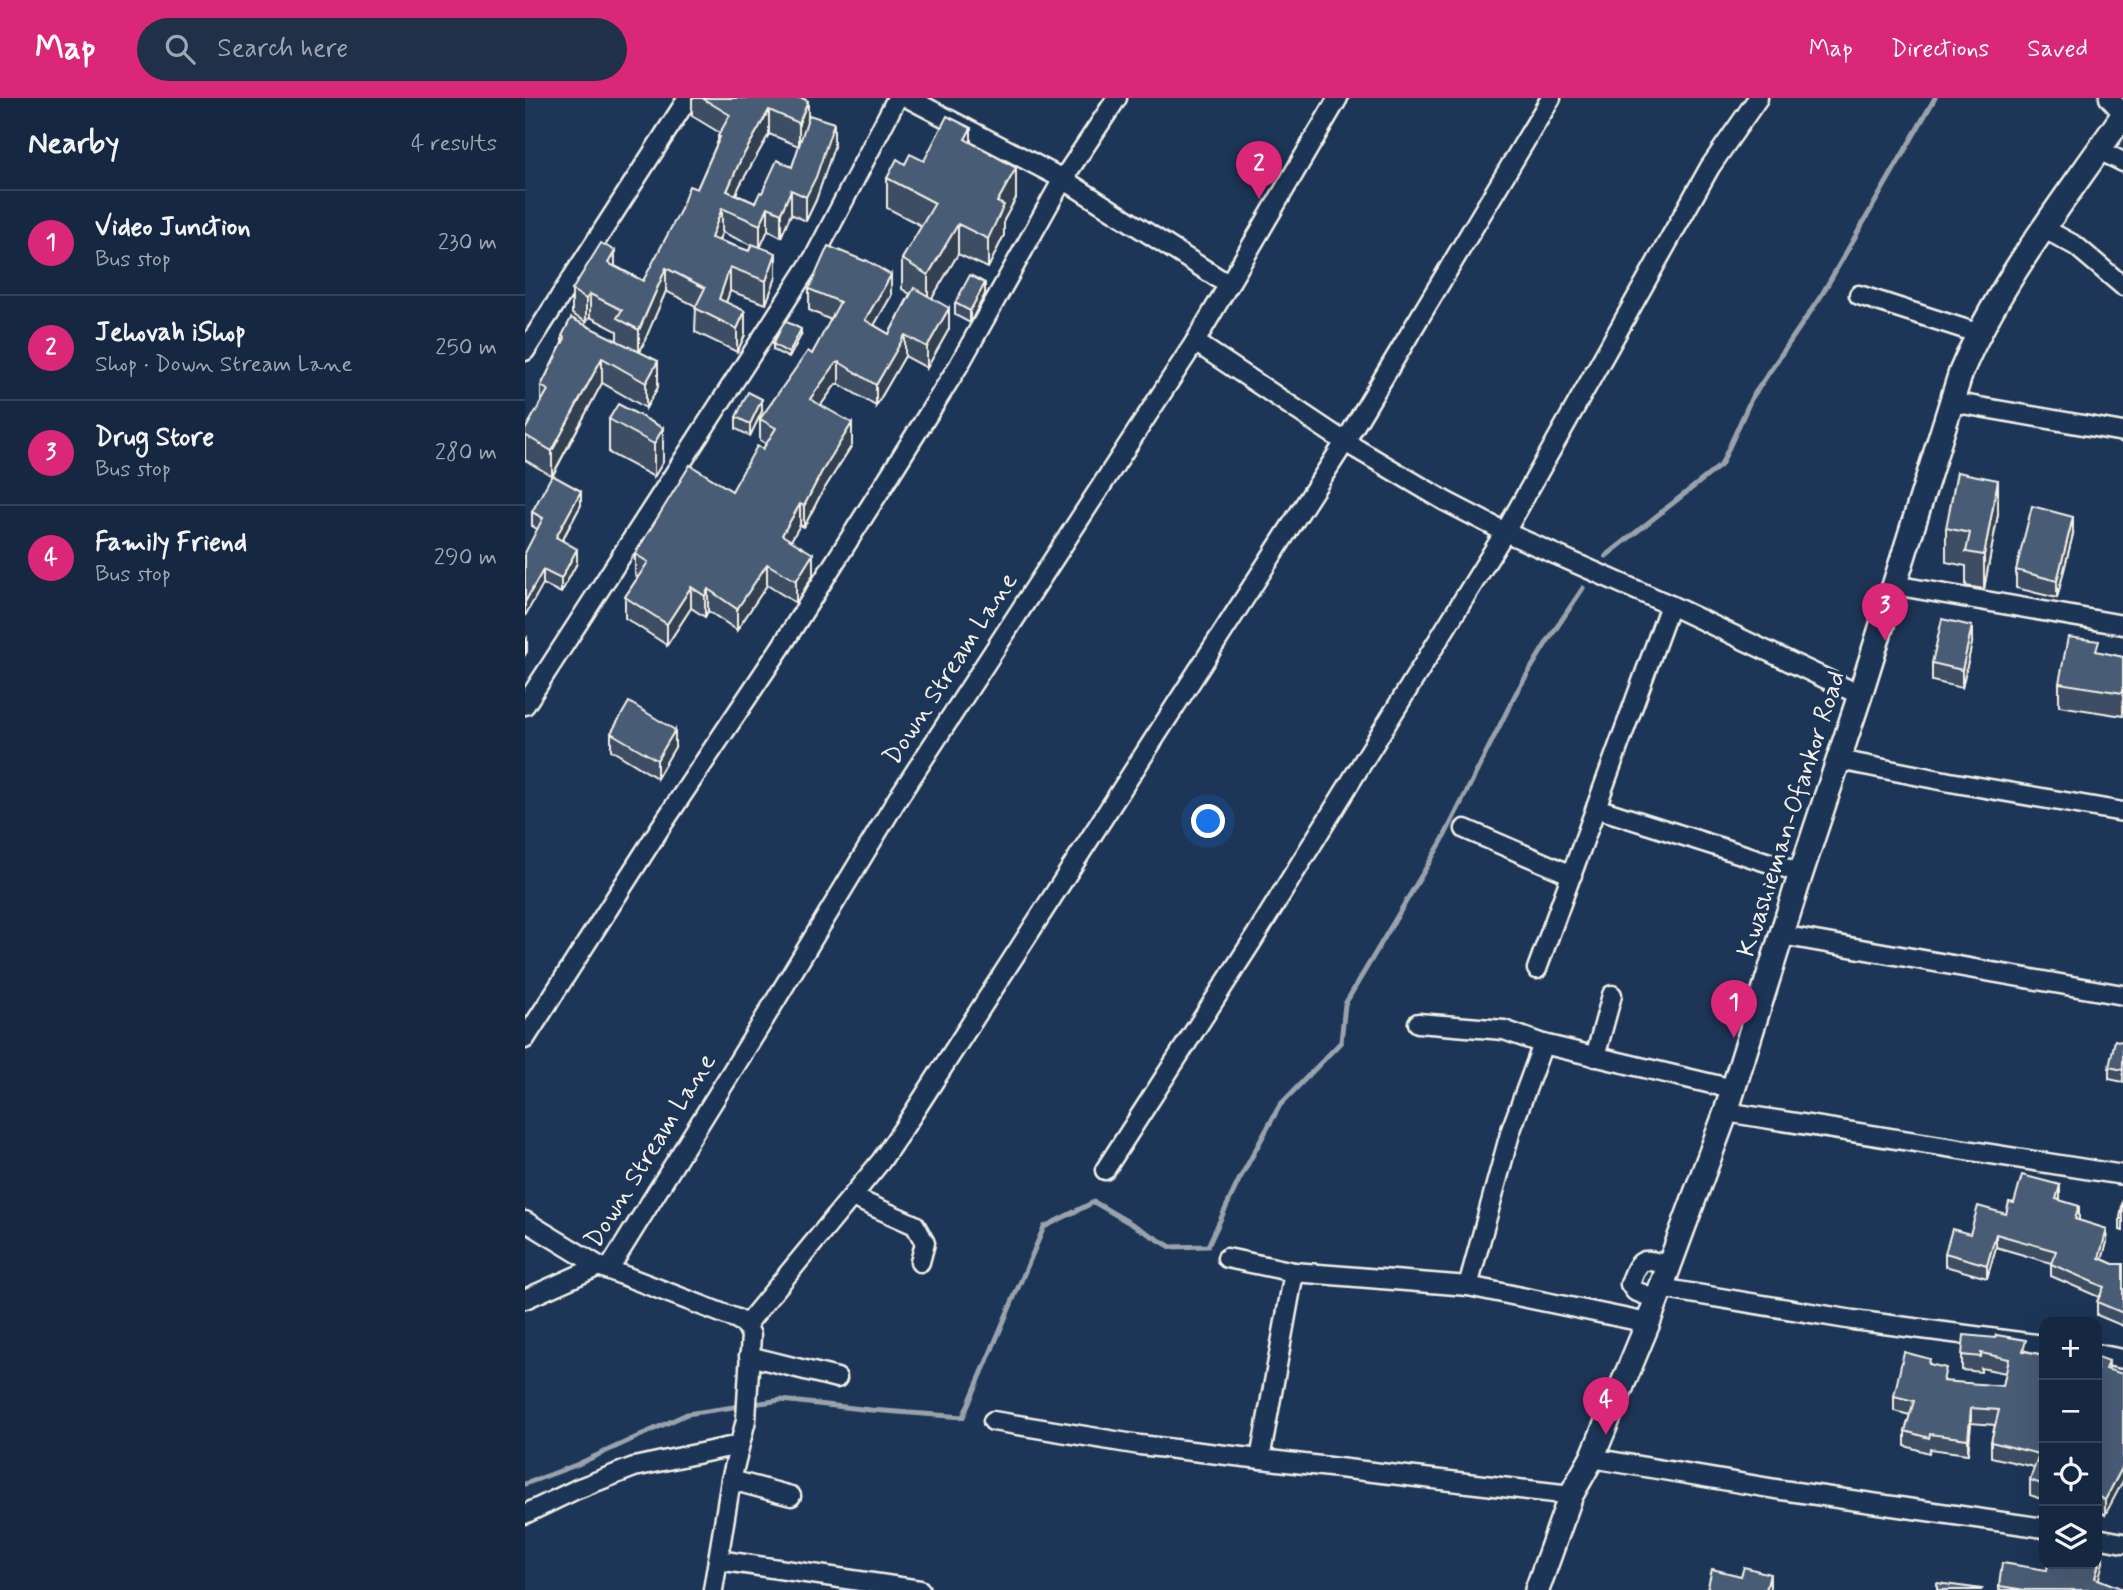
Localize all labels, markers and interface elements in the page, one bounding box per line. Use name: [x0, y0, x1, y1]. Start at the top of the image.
search box: [137, 18, 627, 81]
text: Map: [35, 27, 95, 71]
icon: search: [161, 30, 199, 68]
text: Search here: [217, 32, 348, 66]
text: Map: [1809, 34, 1853, 65]
text: Directions: [1891, 34, 1989, 65]
text: Saved: [2027, 34, 2088, 65]
text: Nearby: [28, 124, 119, 163]
text: 4 results: [411, 129, 497, 159]
pin: 2: [1236, 141, 1282, 199]
text: Video Junction: [95, 211, 251, 245]
text: 1: [46, 228, 56, 258]
text: 230 m: [438, 228, 497, 258]
text: Bus stop: [95, 245, 171, 275]
text: Jehovah iShop: [95, 316, 246, 350]
text: 2: [45, 333, 57, 363]
text: 250 m: [435, 333, 497, 363]
text: Shop · Down Stream Lane: [95, 350, 353, 380]
text: Drug Store: [95, 421, 214, 455]
text: 3: [46, 438, 56, 468]
text: 280 m: [435, 438, 497, 468]
text: Bus stop: [95, 455, 171, 485]
text: Family Friend: [95, 526, 247, 560]
text: 4: [44, 543, 58, 573]
text: 290 m: [434, 543, 497, 573]
text: Bus stop: [95, 560, 171, 590]
street label: Down Stream Lane: [876, 566, 1026, 772]
pin: 3: [1862, 583, 1908, 641]
street label: Kwashieman-Ofankor Road: [1730, 667, 1854, 961]
your location: [1191, 804, 1225, 838]
pin: 1: [1711, 980, 1757, 1038]
street label: Down Stream Lane: [577, 1047, 725, 1255]
map controls: [2039, 1317, 2102, 1569]
button: +: [2039, 1317, 2102, 1380]
pin: 4: [1583, 1377, 1629, 1435]
button: −: [2039, 1380, 2102, 1443]
button: locate: [2039, 1443, 2102, 1506]
button: layers: [2039, 1506, 2102, 1569]

